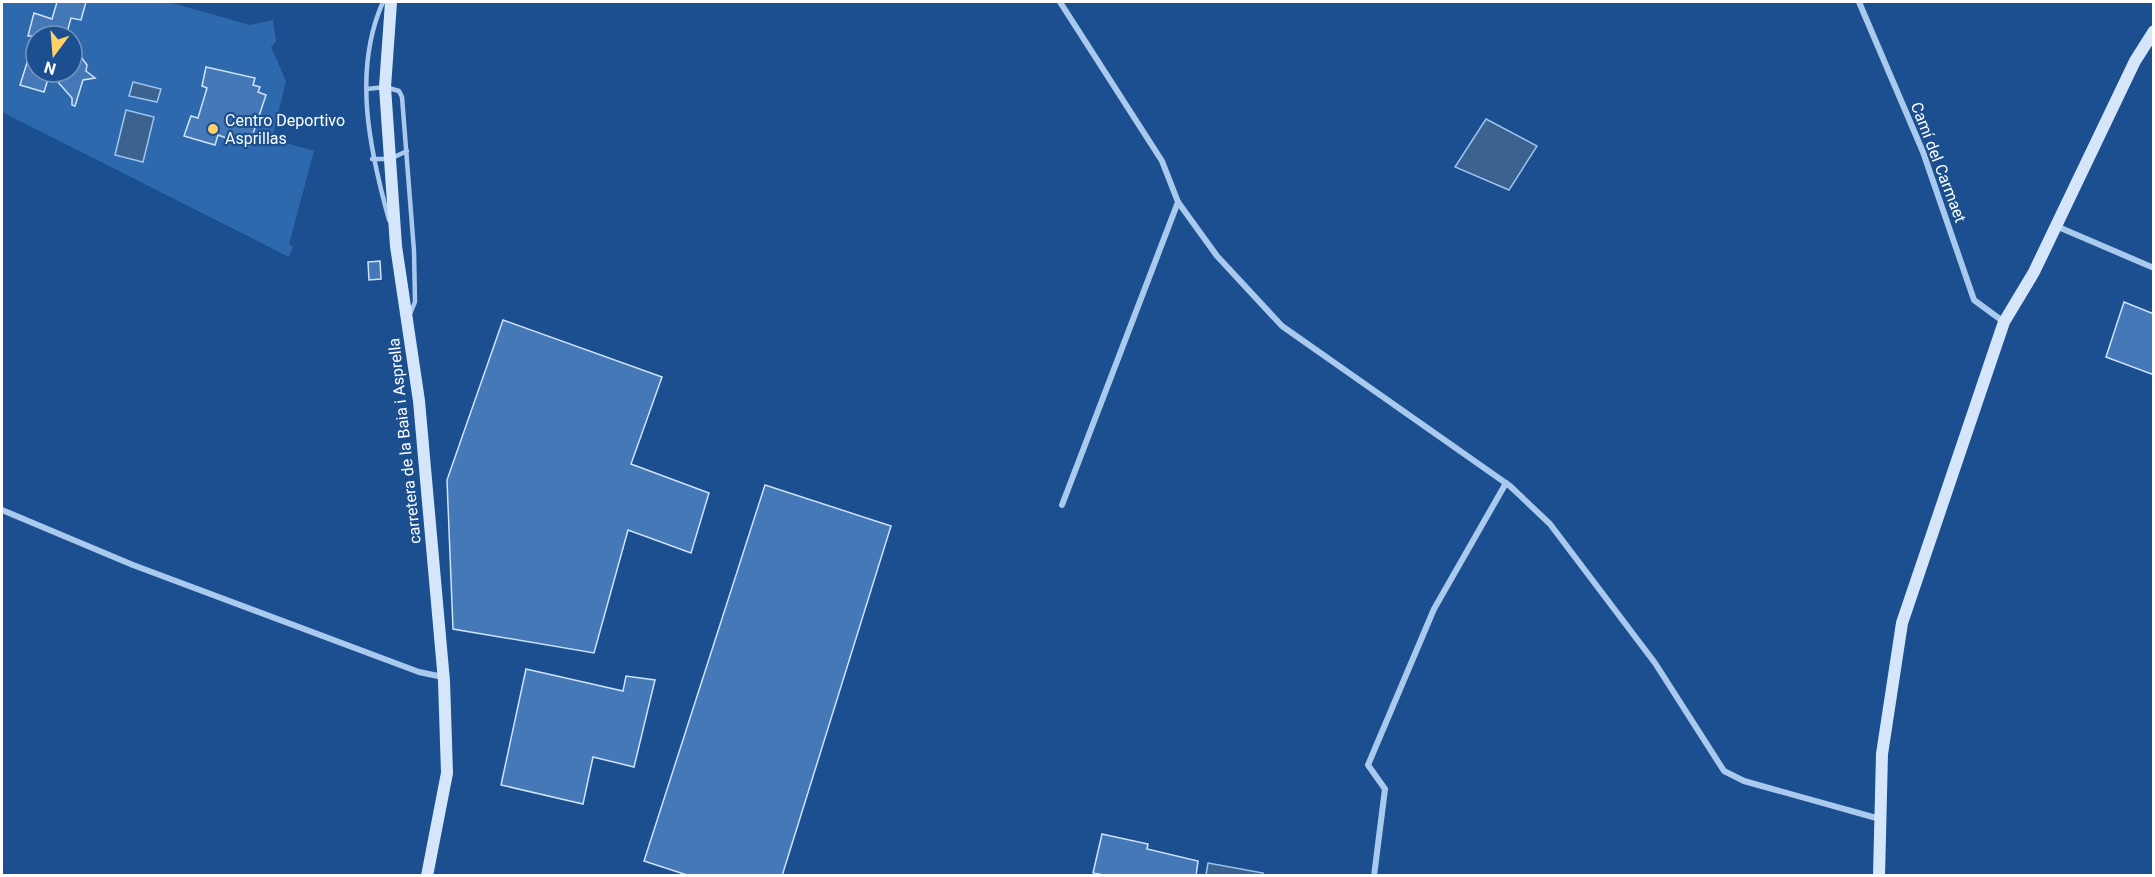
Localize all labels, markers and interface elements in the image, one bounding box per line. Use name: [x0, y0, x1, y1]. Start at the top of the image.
north arrow: [24, 24, 84, 84]
text: N: [42, 57, 58, 79]
street label: Camí del Carmaet: [1907, 99, 1970, 225]
place label: Centro Deportivo Asprillas: [225, 111, 345, 148]
marker: Centro Deportivo Asprillas: [206, 122, 220, 136]
street label: carretera de la Baia i Asprella: [384, 337, 425, 545]

